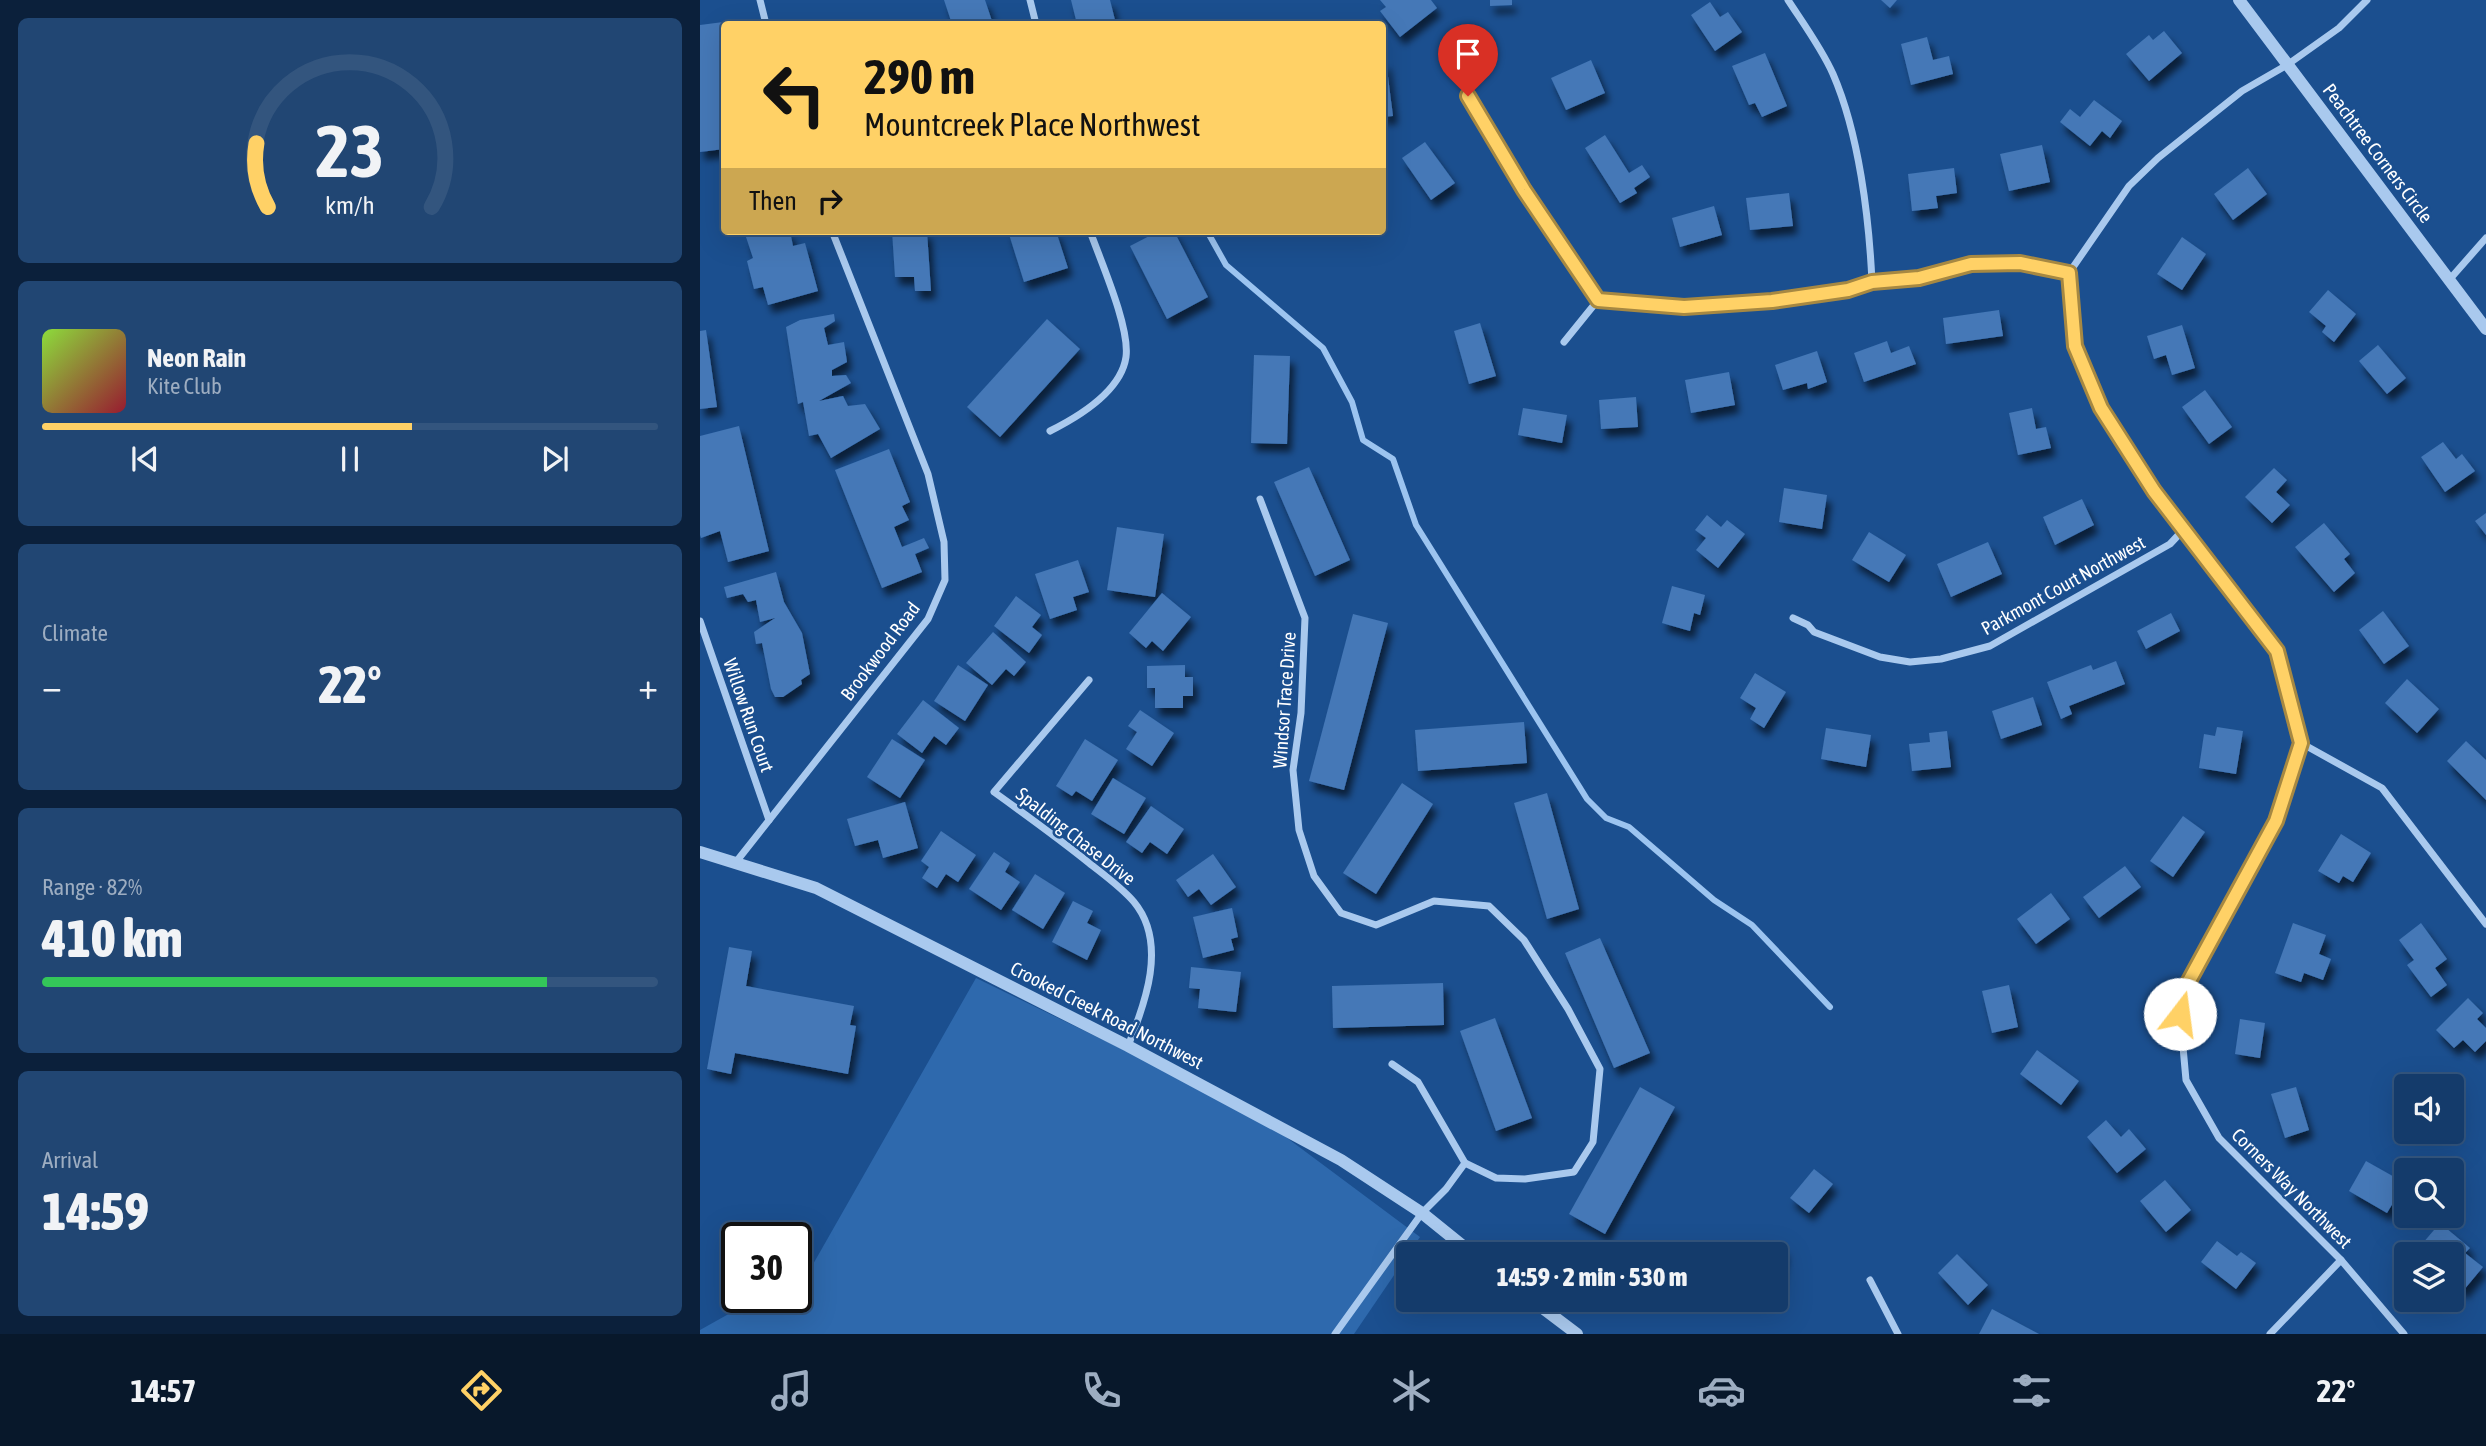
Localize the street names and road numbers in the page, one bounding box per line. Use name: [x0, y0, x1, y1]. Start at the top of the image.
street label: Peachtree Corners Circle: [2319, 79, 2437, 227]
street label: Parkmont Court Northwest: [1977, 531, 2149, 639]
street label: Brookwood Road: [836, 597, 924, 705]
street label: Windsor Trace Drive: [1268, 631, 1300, 769]
street label: Willow Run Court: [719, 655, 779, 775]
street label: Spalding Chase Drive: [1012, 783, 1140, 889]
street label: Crooked Creek Road Northwest: [1007, 957, 1207, 1073]
street label: Corners Way Northwest: [2227, 1123, 2357, 1253]

